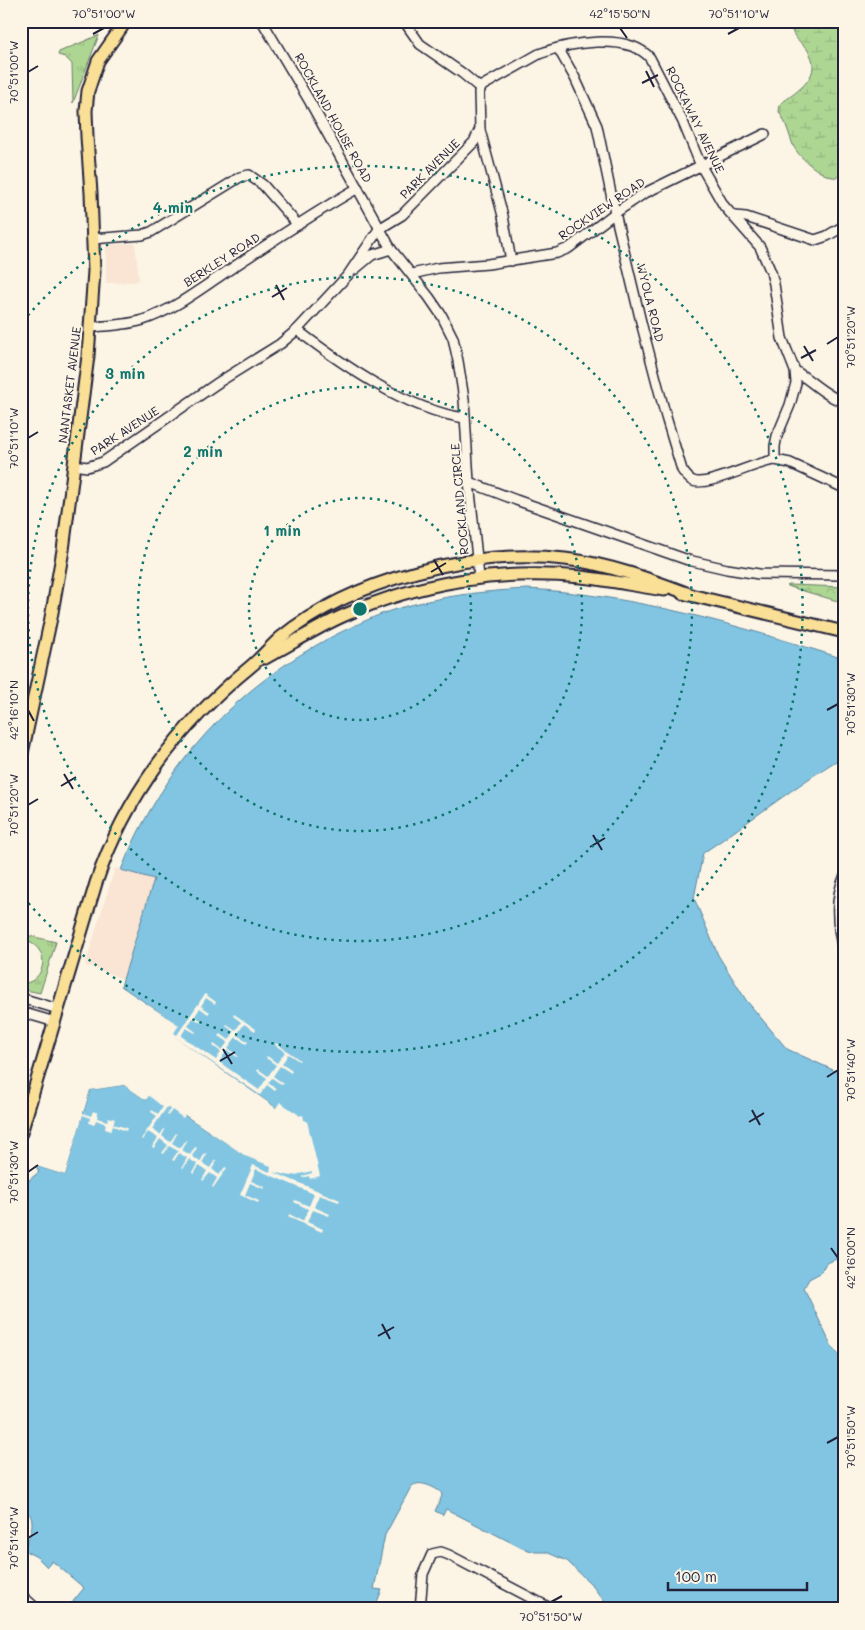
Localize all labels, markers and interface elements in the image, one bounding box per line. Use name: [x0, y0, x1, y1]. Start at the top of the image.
text: 70°51'00"W: [72, 5, 136, 21]
text: 42°15'50"N: [590, 5, 650, 21]
text: 70°51'10"W: [708, 5, 770, 21]
text: 70°51'00"W: [5, 40, 21, 104]
street label: ROCKLAND HOUSE ROAD: [292, 50, 376, 185]
street label: ROCKAWAY AVENUE: [663, 64, 729, 176]
street label: PARK AVENUE: [396, 135, 463, 202]
street label: ROCKVIEW ROAD: [555, 173, 648, 243]
text: 4 min: [153, 197, 193, 217]
street label: BERKLEY ROAD: [180, 229, 263, 290]
street label: WYOLA ROAD: [634, 262, 668, 344]
text: 70°51'20"W: [842, 306, 858, 368]
street label: NANTASKET AVENUE: [54, 326, 84, 444]
text: 3 min: [105, 363, 145, 383]
street label: PARK AVENUE: [87, 402, 162, 458]
text: 70°51'10"W: [5, 407, 21, 469]
text: 2 min: [183, 441, 223, 461]
street label: ROCKLAND CIRCLE: [446, 443, 472, 556]
text: 1 min: [263, 520, 301, 540]
centre of rings: [351, 600, 369, 618]
text: 70°51'30"W: [842, 673, 858, 735]
text: 42°16'10"N: [5, 680, 21, 740]
text: 70°51'20"W: [5, 774, 21, 836]
text: 70°51'40"W: [842, 1039, 858, 1101]
text: 70°51'30"W: [5, 1141, 21, 1203]
text: 42°16'00"N: [842, 1227, 858, 1289]
text: 70°51'50"W: [842, 1406, 858, 1468]
text: 70°51'40"W: [5, 1507, 21, 1569]
scale bar: [668, 1560, 806, 1592]
text: 100 m: [675, 1566, 717, 1586]
text: 70°51'50"W: [520, 1608, 582, 1624]

